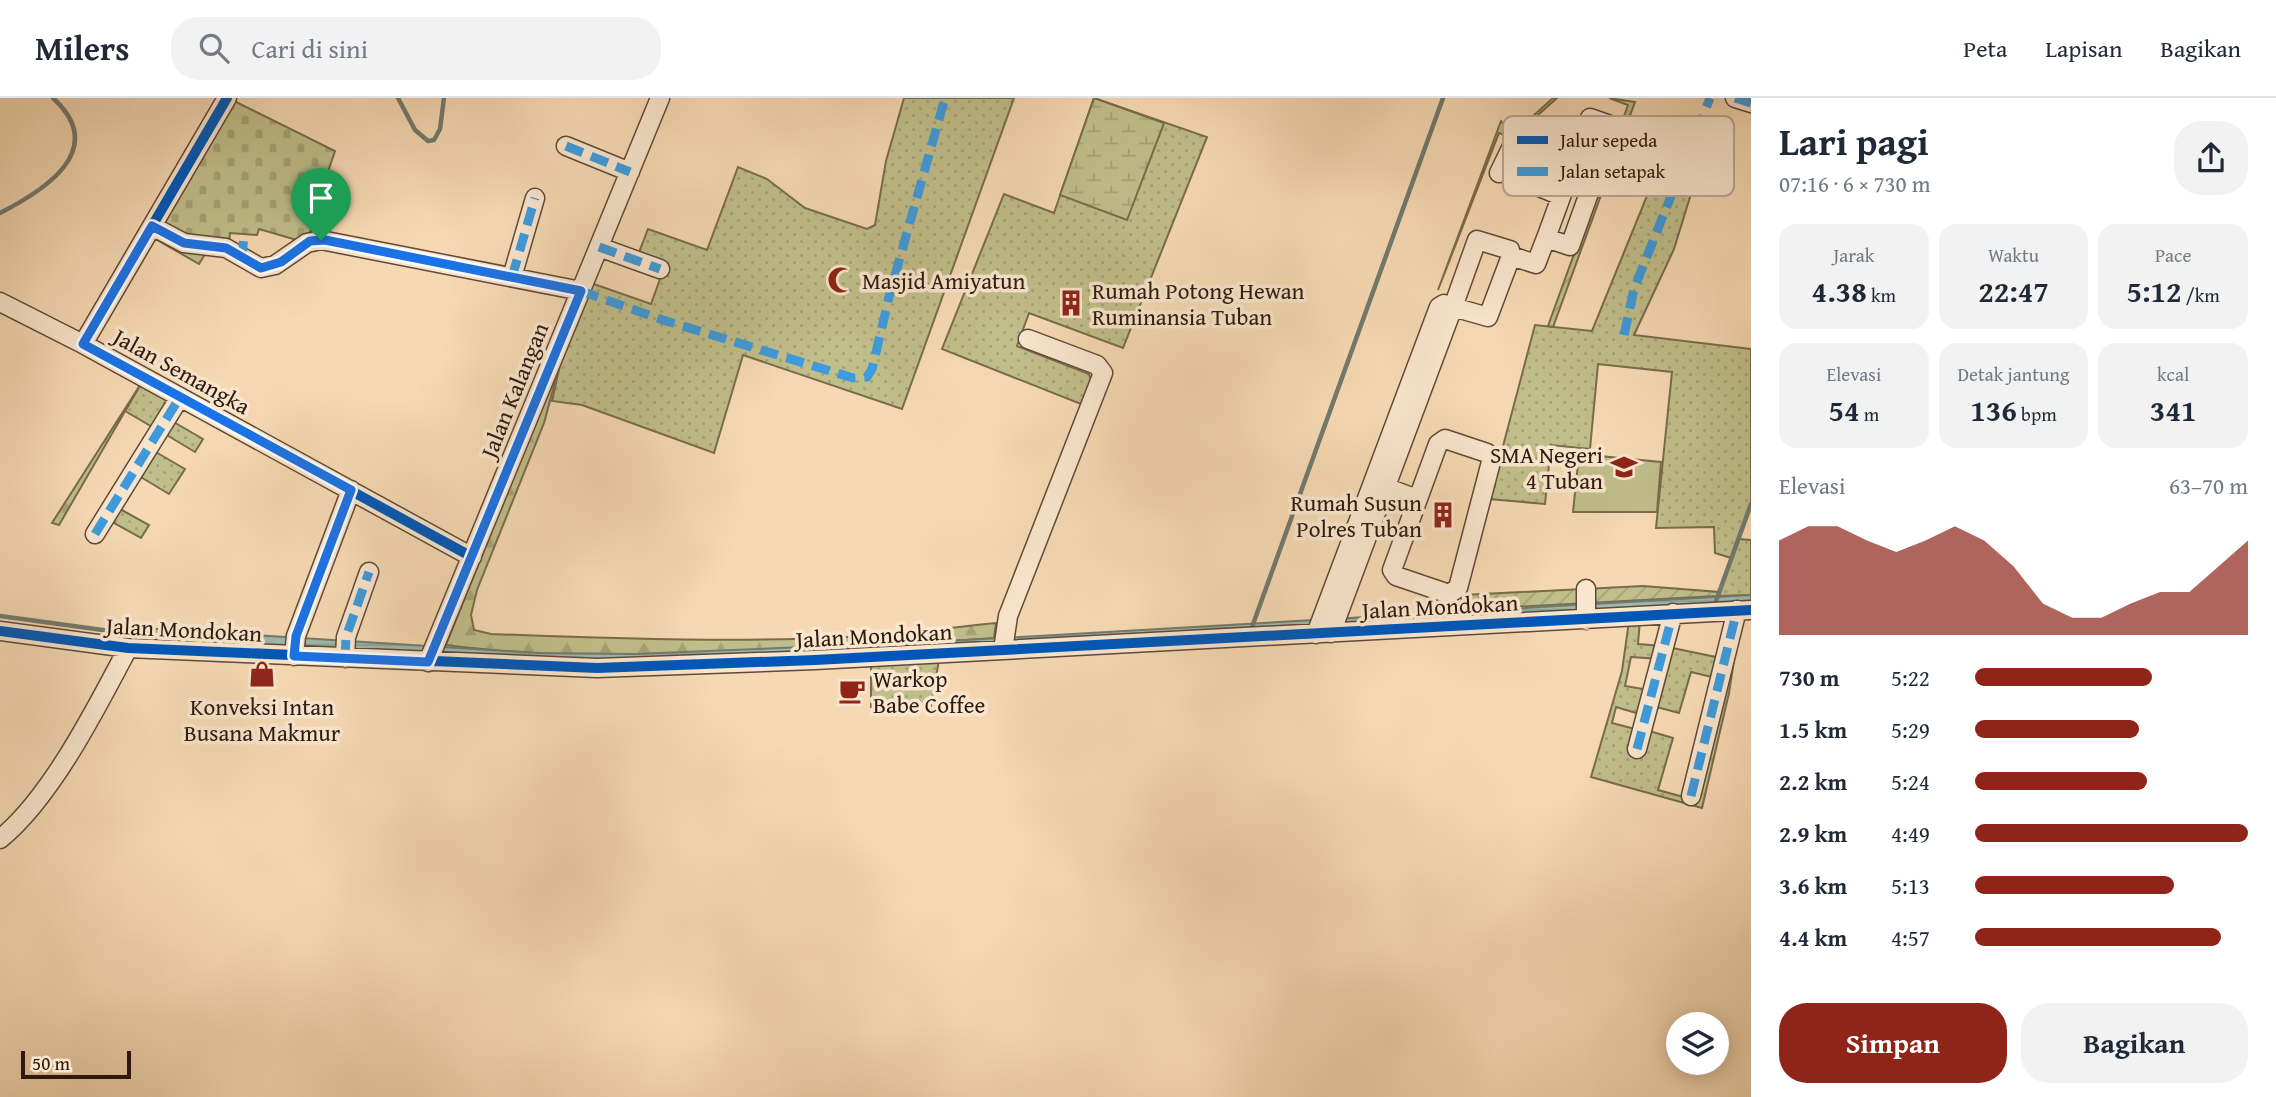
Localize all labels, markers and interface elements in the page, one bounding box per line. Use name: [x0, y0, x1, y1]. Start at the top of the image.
search box: [171, 17, 661, 80]
text: Milers: [35, 24, 129, 72]
icon: search: [195, 29, 233, 67]
text: Cari di sini: [251, 29, 368, 68]
text: Peta: [1963, 31, 2007, 66]
text: Lapisan: [2045, 31, 2122, 66]
text: Bagikan: [2160, 31, 2241, 66]
text: Lari pagi: [1779, 113, 1929, 169]
legend: [1503, 116, 1734, 196]
button: share: [2174, 121, 2248, 195]
text: Jalur sepeda: [1558, 126, 1657, 154]
text: Jalan setapak: [1558, 157, 1666, 185]
text: 07:16 · 6 × 730 m: [1779, 167, 1931, 200]
pin: [291, 168, 351, 240]
icon: arrive: [302, 179, 340, 217]
text: Jarak: [1833, 241, 1874, 269]
text: Waktu: [1988, 241, 2039, 269]
text: Pace: [2155, 241, 2191, 269]
place label: Masjid Amiyatun: [862, 264, 1026, 297]
mosque icon: Masjid Amiyatun: [826, 265, 856, 295]
text: 4.38: [1812, 269, 1867, 313]
text: 22:47: [1978, 269, 2049, 313]
text: 5:12: [2126, 269, 2182, 313]
place label: Rumah Potong Hewan Ruminansia Tuban: [1092, 274, 1305, 333]
text: km: [1867, 281, 1896, 309]
text: /km: [2182, 281, 2220, 309]
building icon: Rumah Potong Hewan Ruminansia Tuban: [1056, 288, 1086, 318]
street label: Jalan Kalangan: [471, 317, 556, 465]
street label: Jalan Semangka: [105, 318, 257, 422]
text: Elevasi: [1826, 360, 1881, 388]
text: Detak jantung: [1958, 360, 2069, 388]
text: kcal: [2157, 360, 2189, 388]
text: 54: [1828, 388, 1860, 432]
text: 136: [1970, 388, 2017, 432]
text: 341: [2150, 388, 2196, 432]
text: m: [1860, 400, 1879, 428]
text: bpm: [2017, 400, 2057, 428]
place label: SMA Negeri 4 Tuban: [1490, 438, 1603, 497]
school or university icon: SMA Negeri 4 Tuban: [1609, 452, 1639, 482]
text: Elevasi: [1779, 469, 1845, 502]
text: 63–70 m: [2169, 469, 2248, 502]
place label: Rumah Susun Polres Tuban: [1291, 486, 1422, 545]
building icon: Rumah Susun Polres Tuban: [1428, 500, 1458, 530]
street label: Jalan Mondokan: [1358, 585, 1519, 627]
street label: Jalan Mondokan: [102, 608, 263, 650]
street label: Jalan Mondokan: [792, 614, 953, 656]
shop icon: Konveksi Intan Busana Makmur: [247, 659, 277, 689]
text: 730 m: [1779, 661, 1840, 694]
text: 5:22: [1891, 661, 1930, 694]
place label: Warkop Babe Coffee: [873, 662, 985, 721]
cafe icon: Warkop Babe Coffee: [837, 676, 867, 706]
place label: Konveksi Intan Busana Makmur: [184, 690, 341, 749]
text: 1.5 km: [1779, 713, 1847, 746]
text: 5:29: [1891, 713, 1930, 746]
text: 2.2 km: [1779, 765, 1847, 798]
text: 5:24: [1891, 765, 1930, 798]
text: 2.9 km: [1779, 817, 1847, 850]
text: 4:49: [1891, 817, 1930, 850]
text: 3.6 km: [1779, 869, 1847, 902]
text: 5:13: [1891, 869, 1930, 902]
text: 4.4 km: [1779, 921, 1847, 954]
text: 4:57: [1891, 921, 1930, 954]
button: Simpan: [1779, 1003, 2007, 1083]
button: Bagikan: [2021, 1003, 2248, 1083]
map controls: [1666, 1012, 1729, 1075]
button: layers: [1666, 1012, 1729, 1075]
scale bar: [21, 1048, 131, 1080]
text: 50 m: [32, 1049, 70, 1077]

